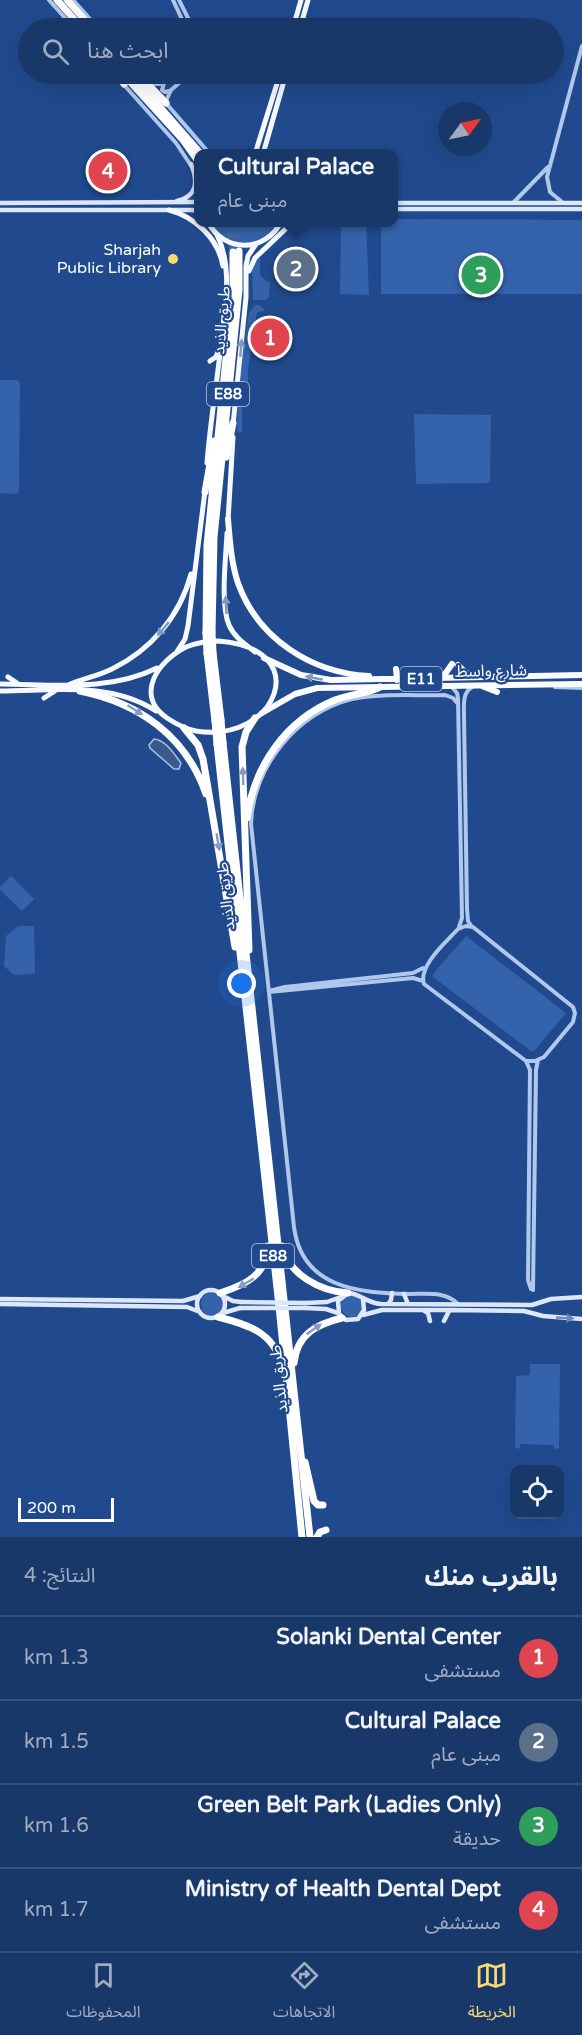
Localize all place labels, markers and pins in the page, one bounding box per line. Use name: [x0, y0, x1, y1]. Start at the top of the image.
pin: 4: [88, 148, 128, 194]
place label: Sharjah Public Library: [57, 240, 161, 278]
pin: 2: [276, 246, 316, 292]
marker: Sharjah Public Library: [166, 252, 180, 266]
pin: 3: [462, 252, 500, 298]
pin: 1: [250, 316, 290, 360]

